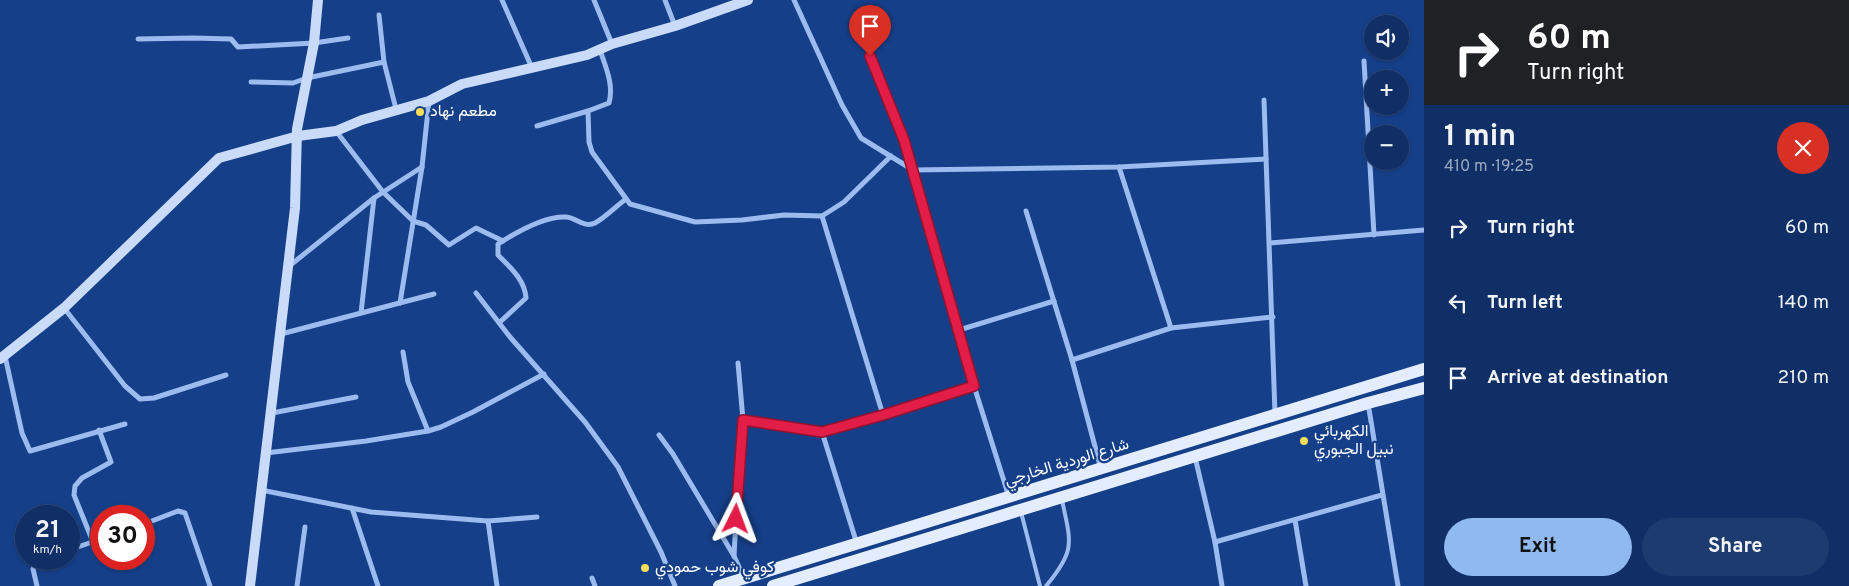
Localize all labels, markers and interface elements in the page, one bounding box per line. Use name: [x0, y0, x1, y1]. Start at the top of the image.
pin: [849, 5, 891, 56]
icon: arrive: [856, 12, 884, 40]
map controls: [1364, 15, 1409, 170]
button: sound: [1364, 15, 1409, 60]
text: 60 m: [1527, 17, 1611, 61]
icon: right: [1444, 20, 1509, 85]
text: Turn right: [1527, 60, 1624, 87]
button: +: [1364, 70, 1409, 115]
place label: مطعم نهاد: [430, 102, 497, 122]
marker: مطعم نهاد: [414, 106, 426, 118]
text: 1 min: [1444, 119, 1516, 156]
button: close: [1777, 122, 1829, 174]
button: −: [1364, 125, 1409, 170]
text: 410 m · 19:25: [1444, 157, 1534, 177]
icon: right: [1444, 214, 1472, 242]
text: Turn right: [1487, 216, 1575, 240]
text: 60 m: [1785, 216, 1829, 240]
icon: left: [1444, 289, 1472, 317]
text: Turn left: [1487, 291, 1563, 315]
text: 140 m: [1778, 291, 1829, 315]
icon: arrive: [1444, 364, 1472, 392]
text: Arrive at destination: [1487, 366, 1668, 390]
text: 210 m: [1778, 366, 1829, 390]
place label: الكهربائي نبيل الجبوري: [1314, 422, 1394, 462]
street label: شارع الوردية الخارجي: [1002, 435, 1132, 493]
marker: الكهربائي نبيل الجبوري: [1298, 435, 1310, 447]
position arrow: [709, 492, 761, 544]
speed limit sign: 30: [90, 505, 155, 570]
text: 21: [35, 515, 60, 547]
button: Exit: [1444, 518, 1632, 576]
button: Share: [1642, 518, 1829, 576]
text: km/h: [33, 542, 62, 558]
place label: كوفي شوب حمودي: [655, 558, 774, 580]
marker: كوفي شوب حمودي: [639, 562, 651, 574]

